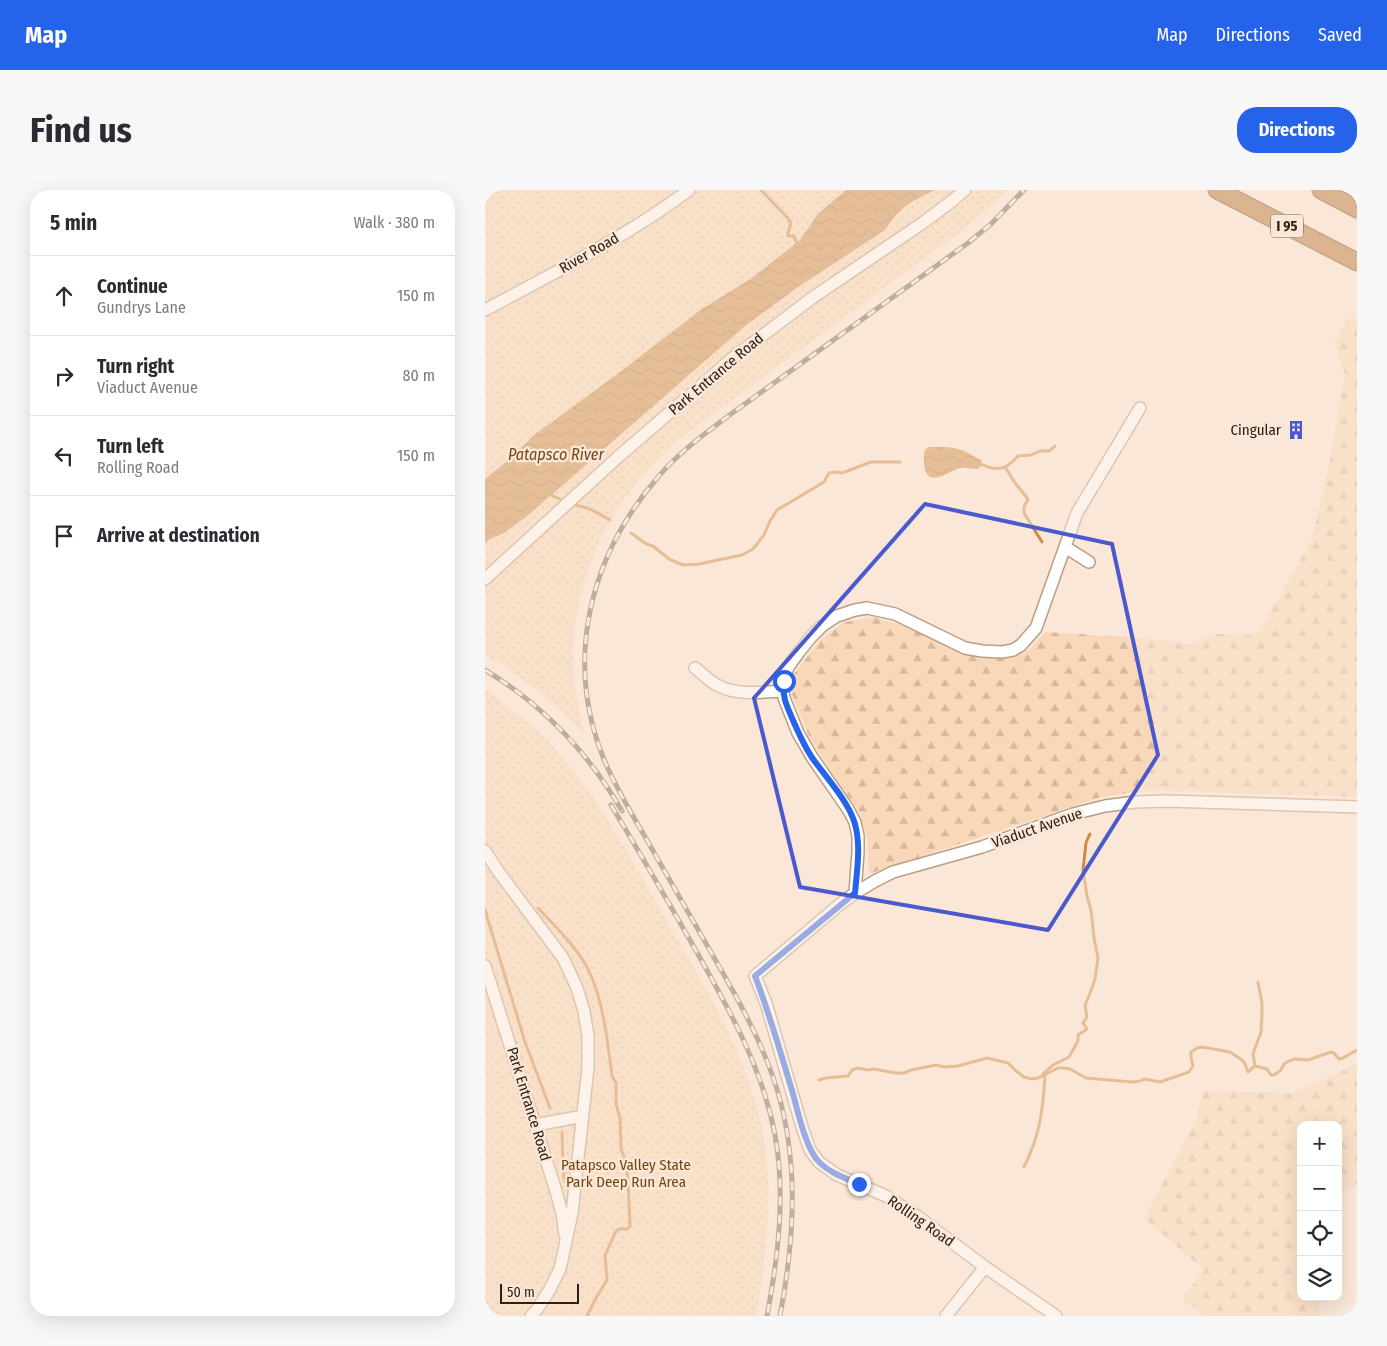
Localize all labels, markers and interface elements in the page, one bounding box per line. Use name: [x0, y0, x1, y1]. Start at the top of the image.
text: Map: [25, 21, 67, 49]
text: Map: [1156, 24, 1188, 46]
text: Directions: [1216, 24, 1290, 46]
text: Saved: [1318, 24, 1362, 46]
button: Directions: [1237, 107, 1357, 153]
text: Find us: [30, 109, 132, 151]
text: 5 min: [50, 210, 97, 236]
text: Walk · 380 m: [354, 213, 435, 232]
road number: I 95: [1271, 214, 1303, 238]
street label: River Road: [556, 229, 622, 277]
text: Continue: [97, 275, 168, 298]
icon: ahead: [50, 282, 78, 310]
text: 150 m: [397, 286, 435, 305]
text: Gundrys Lane: [97, 298, 186, 317]
street label: Park Entrance Road: [665, 329, 767, 419]
text: Turn right: [97, 355, 174, 378]
icon: right: [50, 362, 78, 390]
text: 80 m: [403, 366, 435, 385]
text: Viaduct Avenue: [97, 378, 198, 397]
building icon: Cingular: [1285, 419, 1307, 441]
place label: Cingular: [1230, 421, 1282, 439]
text: Turn left: [97, 435, 164, 458]
icon: left: [50, 442, 78, 470]
water label: Patapsco River: [508, 445, 604, 464]
text: 150 m: [397, 446, 435, 465]
text: Rolling Road: [97, 458, 179, 477]
icon: arrive: [50, 522, 78, 550]
text: Arrive at destination: [97, 524, 260, 547]
route start: [773, 670, 796, 693]
street label: Viaduct Avenue: [989, 804, 1085, 852]
street label: Park Entrance Road: [503, 1045, 555, 1163]
map controls: [1297, 1121, 1342, 1301]
button: +: [1297, 1121, 1342, 1166]
park label: Patapsco Valley State Park Deep Run Area: [561, 1156, 691, 1191]
button: −: [1297, 1166, 1342, 1211]
route end: [848, 1173, 871, 1196]
street label: Rolling Road: [884, 1192, 958, 1250]
button: locate: [1297, 1211, 1342, 1256]
button: layers: [1297, 1256, 1342, 1301]
scale bar: [500, 1281, 579, 1304]
text: 50 m: [507, 1284, 535, 1301]

